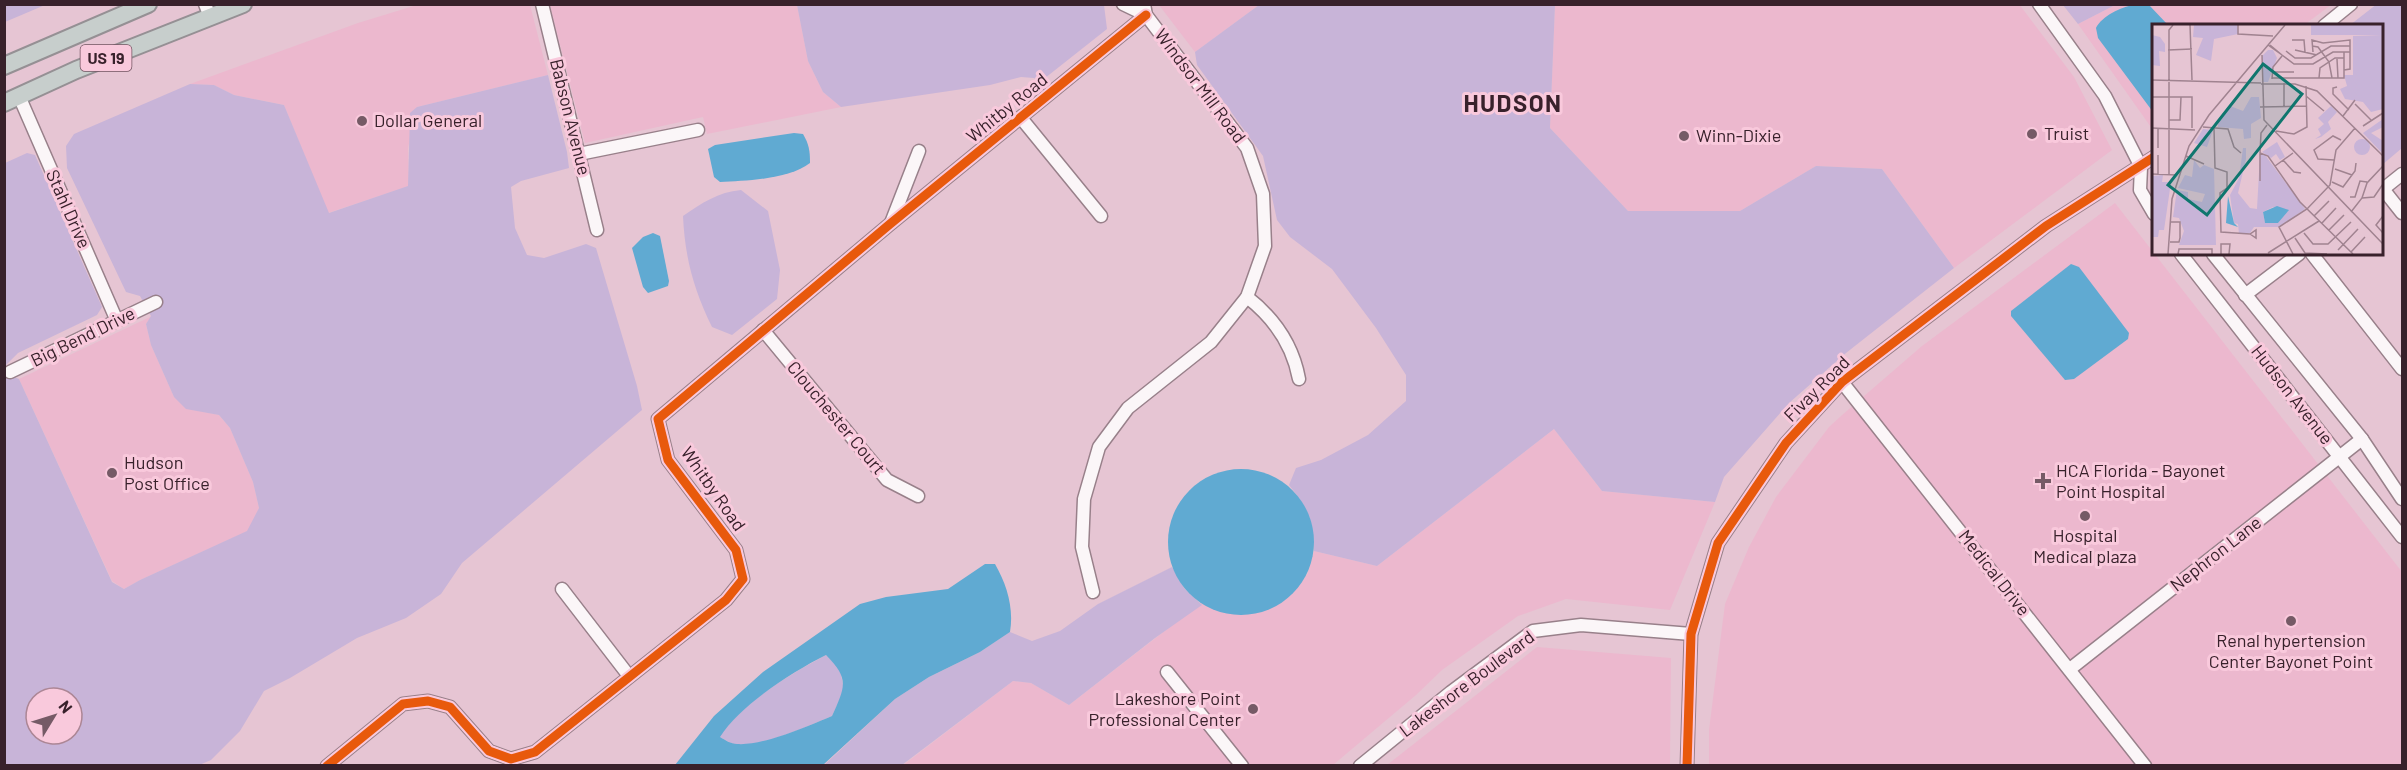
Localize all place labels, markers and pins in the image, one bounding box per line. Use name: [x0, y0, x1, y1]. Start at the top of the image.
place label: Dollar General: [374, 109, 482, 131]
marker: Dollar General: [355, 114, 369, 128]
place label: Truist: [2044, 122, 2089, 144]
place label: Winn-Dixie: [1696, 124, 1781, 146]
marker: Truist: [2025, 127, 2039, 141]
marker: Winn-Dixie: [1677, 129, 1691, 143]
place label: Hudson Post Office: [124, 451, 210, 494]
place label: HCA Florida - Bayonet Point Hospital: [2056, 459, 2226, 502]
marker: Hudson Post Office: [105, 466, 119, 480]
marker: HCA Florida - Bayonet Point Hospital: [2034, 472, 2052, 490]
marker: Hospital Medical plaza: [2078, 509, 2092, 523]
place label: Hospital Medical plaza: [2033, 524, 2137, 567]
marker: Renal hypertension Center Bayonet Point: [2284, 614, 2298, 628]
place label: Renal hypertension Center Bayonet Point: [2209, 629, 2373, 672]
place label: Lakeshore Point Professional Center: [1088, 687, 1241, 730]
marker: Lakeshore Point Professional Center: [1246, 702, 1260, 716]

